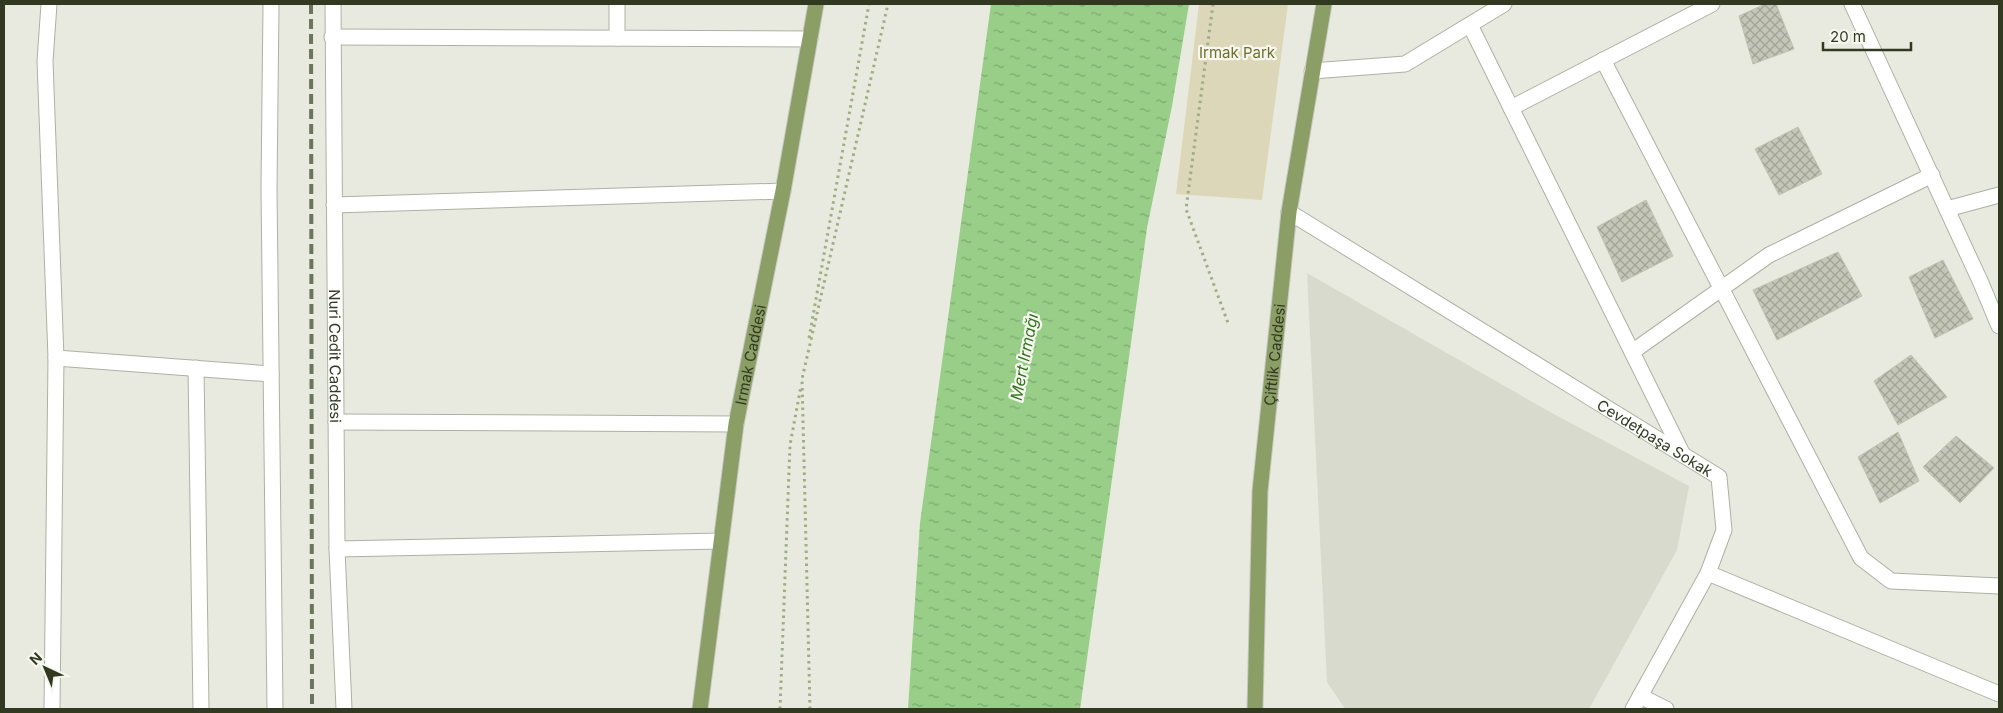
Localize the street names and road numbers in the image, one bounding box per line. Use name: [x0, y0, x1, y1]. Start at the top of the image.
street label: Nuri Cedit Caddesi: [326, 289, 346, 423]
street label: Irmak Caddesi: [731, 303, 769, 407]
street label: Çiftlik Caddesi: [1259, 303, 1289, 407]
street label: Cevdetpaşa Sokak: [1594, 395, 1717, 481]

